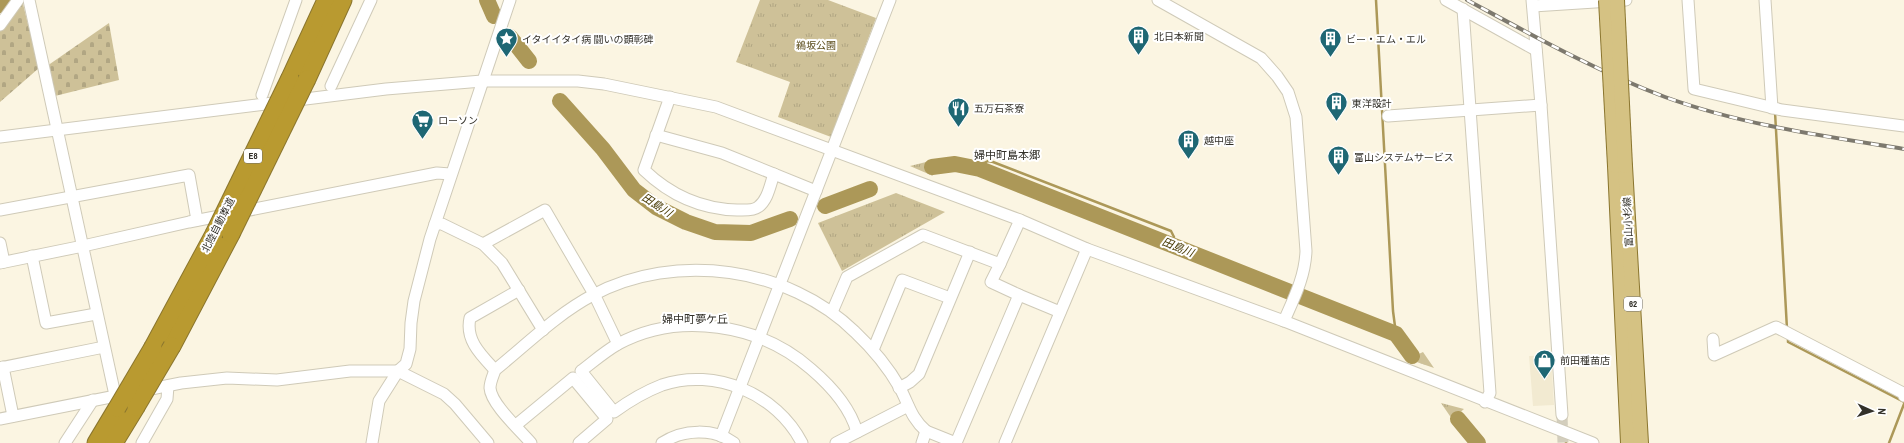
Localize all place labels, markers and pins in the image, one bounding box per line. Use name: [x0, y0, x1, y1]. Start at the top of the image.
building icon: 北日本新聞: [1126, 23, 1152, 56]
place icon: イタイイタイ病 闘いの顕彰碑: [493, 26, 519, 59]
building icon: ビー・エム・エル: [1318, 26, 1344, 59]
place label: 北日本新聞: [1154, 30, 1204, 43]
place label: イタイイタイ病 闘いの顕彰碑: [522, 33, 653, 46]
place label: ビー・エム・エル: [1346, 33, 1426, 46]
building icon: 東洋設計: [1324, 90, 1350, 123]
restaurant icon: 五万石茶寮: [945, 95, 971, 128]
place label: 東洋設計: [1352, 97, 1392, 110]
place label: 五万石茶寮: [974, 102, 1024, 115]
supermarket icon: ローソン: [409, 107, 435, 140]
place label: ローソン: [438, 114, 478, 127]
building icon: 越中座: [1175, 127, 1201, 160]
place label: 越中座: [1204, 134, 1234, 147]
building icon: 富山システムサービス: [1325, 144, 1351, 177]
place label: 富山システムサービス: [1354, 151, 1454, 164]
shop icon: 前田種苗店: [1531, 347, 1557, 380]
place label: 前田種苗店: [1560, 354, 1610, 367]

